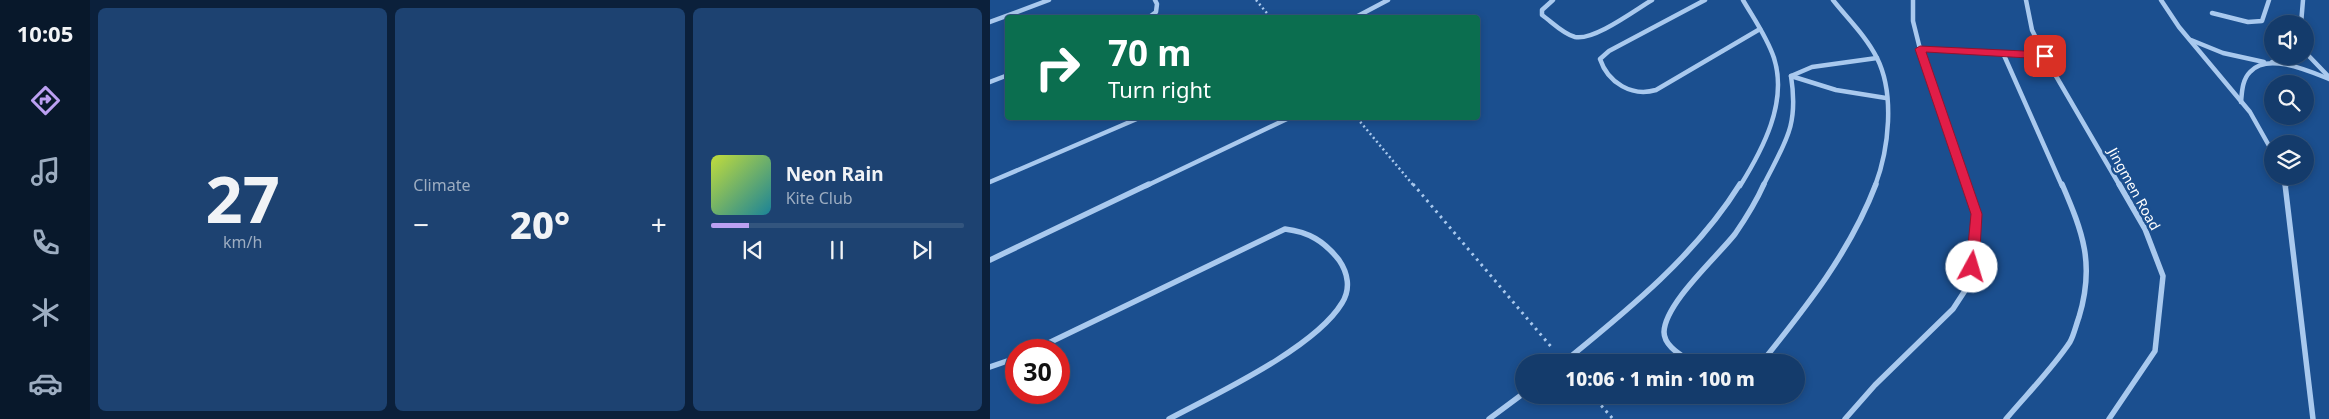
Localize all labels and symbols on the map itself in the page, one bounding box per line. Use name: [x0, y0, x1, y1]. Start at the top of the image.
pin: [2024, 35, 2066, 77]
street label: Jingmen Road: [2103, 142, 2165, 233]
position arrow: [1945, 240, 1997, 292]
speed limit sign: 30: [1005, 339, 1070, 404]

